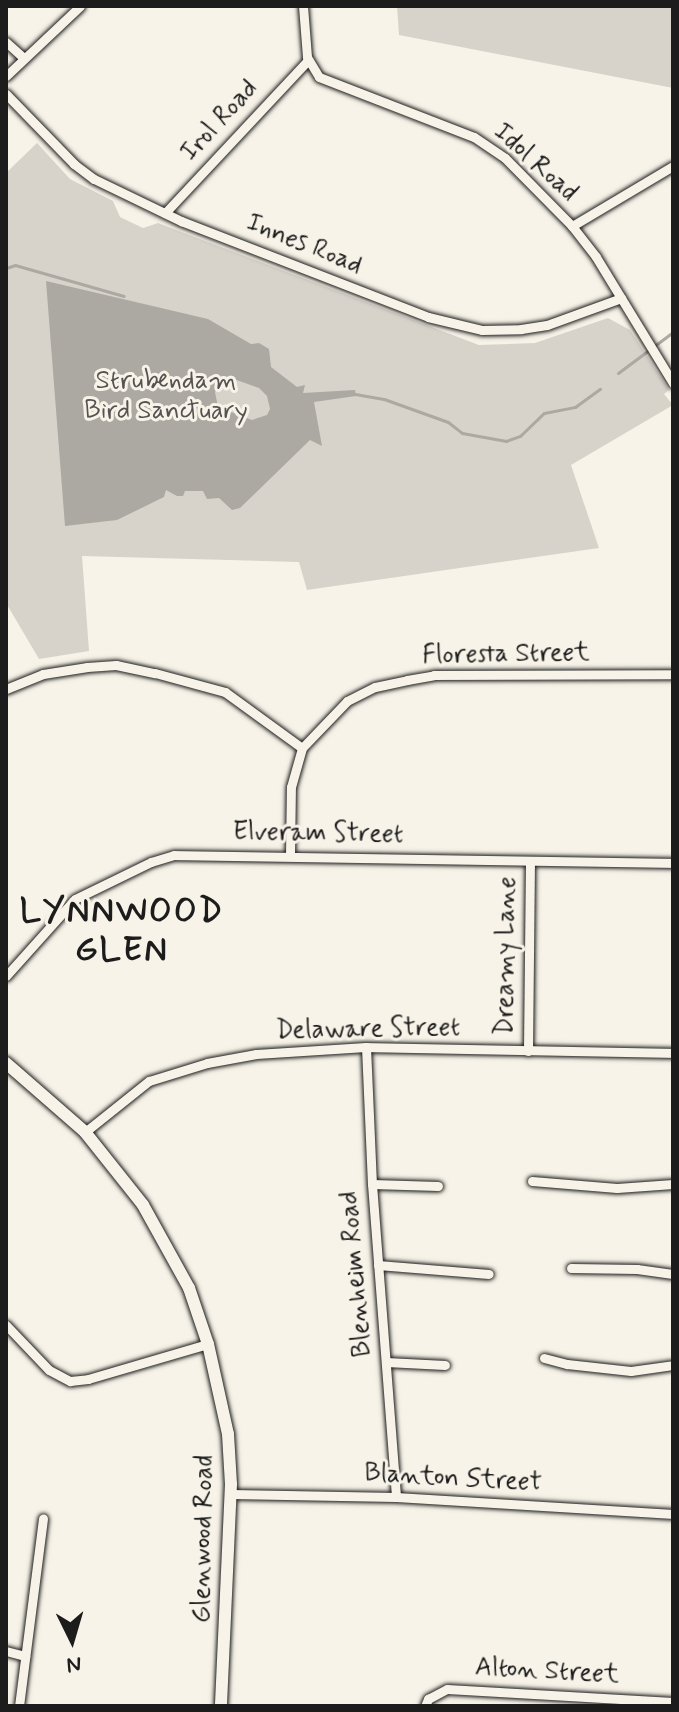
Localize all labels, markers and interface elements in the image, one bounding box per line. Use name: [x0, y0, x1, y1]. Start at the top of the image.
street label: Irol Road: [175, 74, 265, 168]
street label: Idol Road: [487, 117, 583, 209]
street label: Innes Road: [241, 208, 367, 282]
park label: Strubendam Bird Sanctuary: [84, 366, 248, 428]
street label: Floresta Street: [422, 638, 590, 672]
street label: Elveram Street: [230, 817, 406, 851]
street label: Dreamy Lane: [490, 878, 524, 1034]
district label: LYNNWOOD GLEN: [23, 891, 221, 970]
street label: Delaware Street: [273, 1013, 463, 1047]
street label: Blenheim Road: [334, 1190, 380, 1358]
street label: Glenwood Road: [187, 1455, 221, 1623]
street label: Blanton Street: [364, 1459, 542, 1499]
north arrow: [32, 1600, 112, 1680]
text: N: [66, 1649, 83, 1678]
street label: Alton Street: [474, 1653, 620, 1691]

